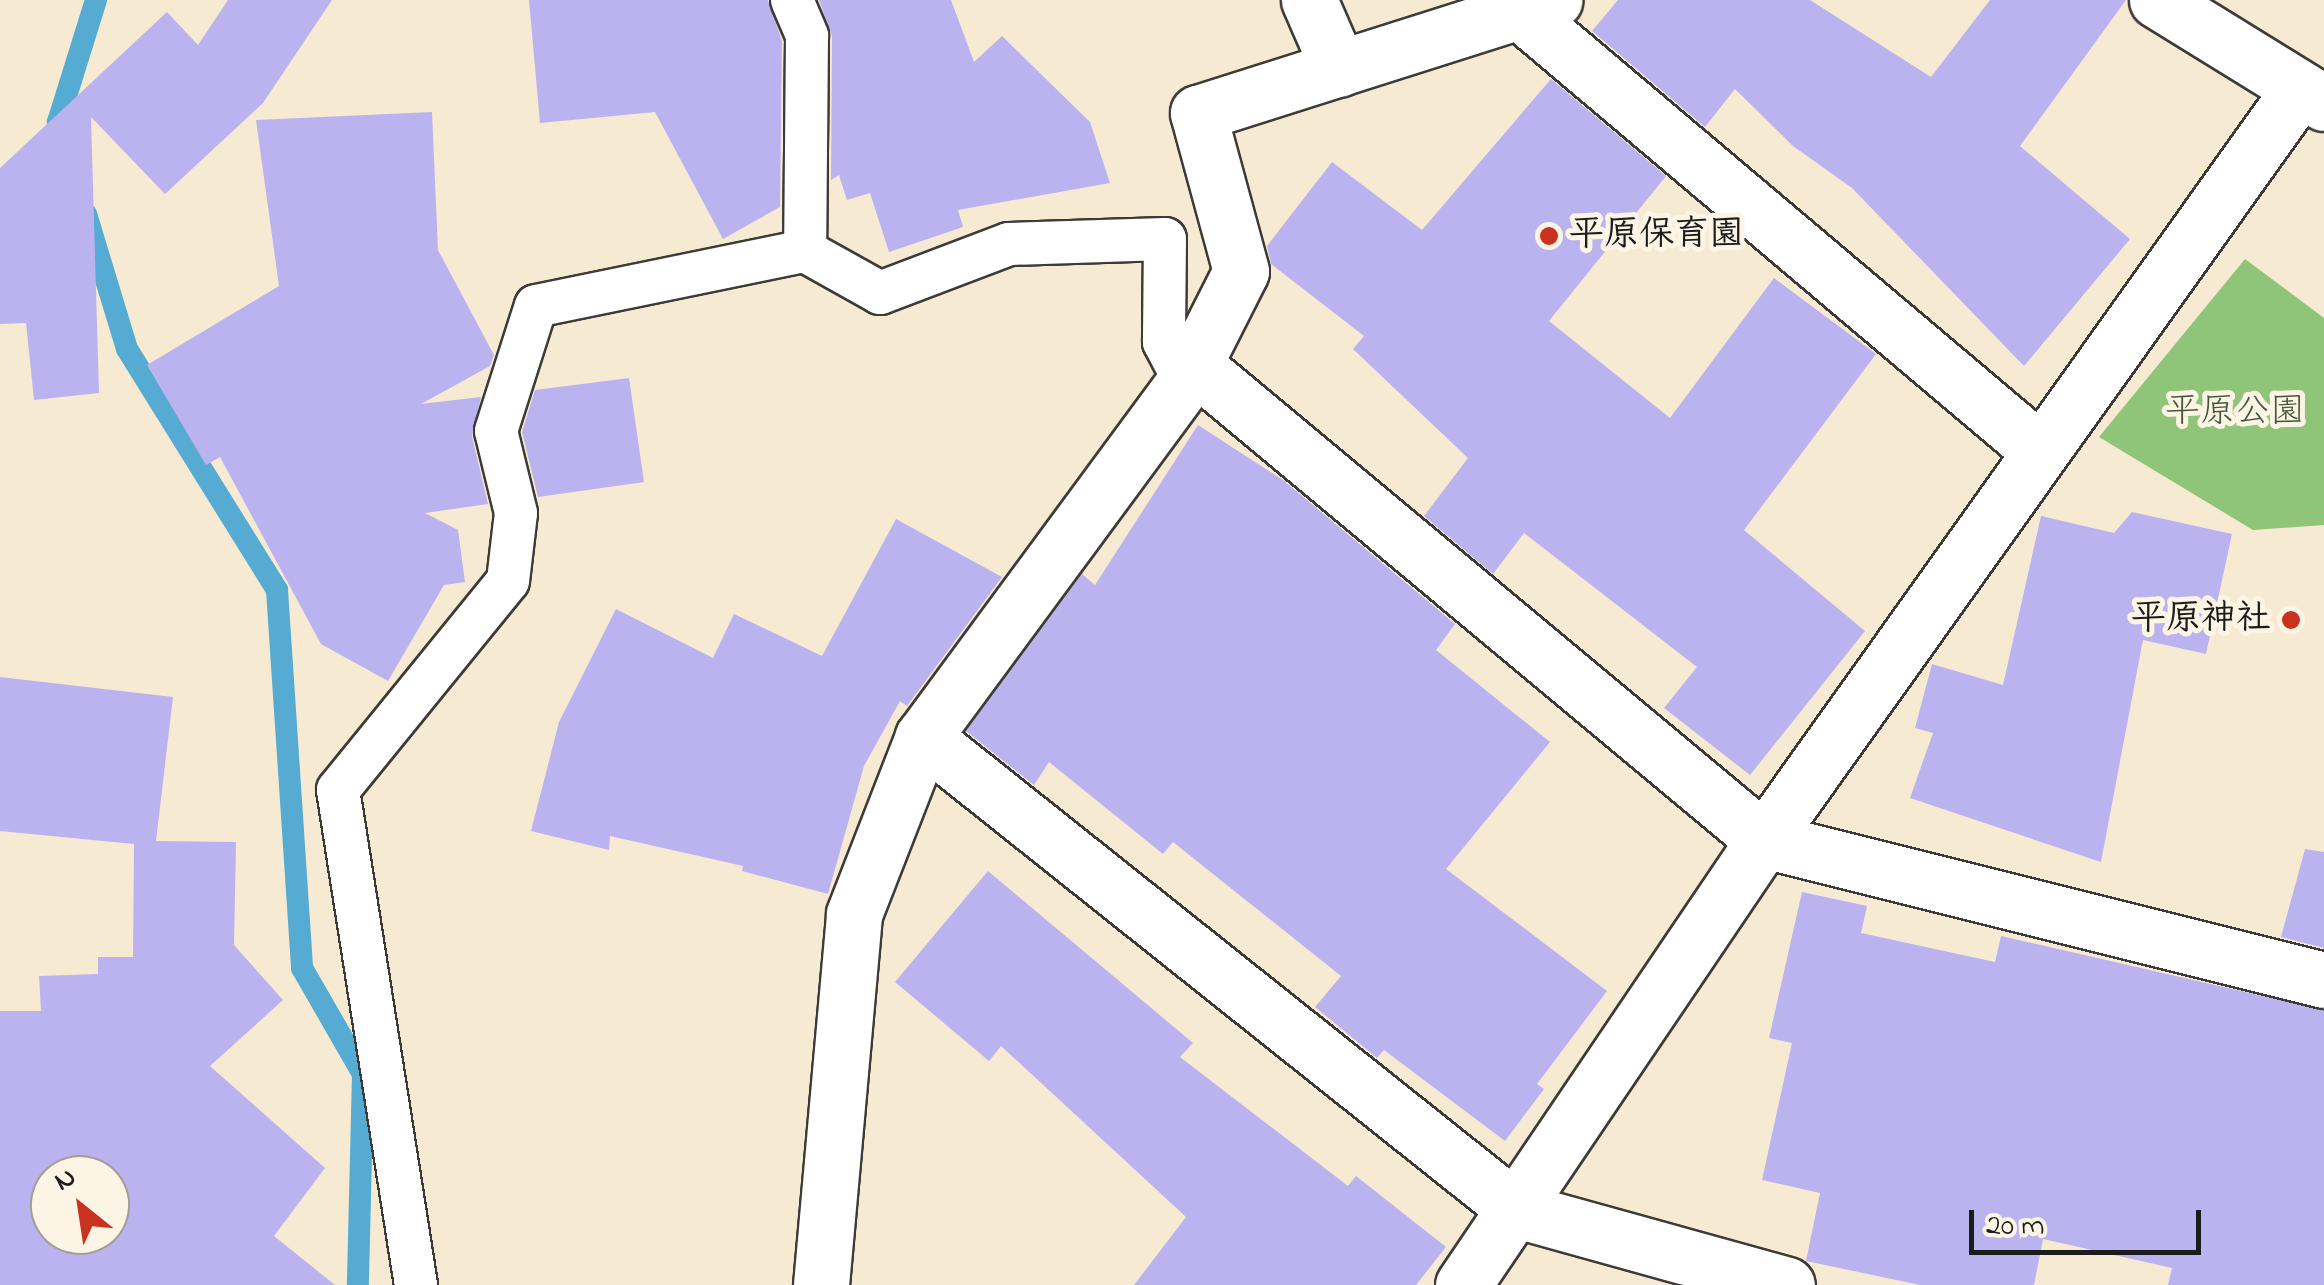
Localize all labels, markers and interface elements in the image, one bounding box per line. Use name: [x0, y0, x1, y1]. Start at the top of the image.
place label: 平原保育園: [1569, 215, 1744, 257]
marker: 平原保育園: [1538, 225, 1560, 247]
park label: 平原公園: [2165, 392, 2305, 434]
place label: 平原神社: [2131, 599, 2271, 641]
marker: 平原神社: [2280, 609, 2302, 631]
north arrow: [30, 1155, 130, 1255]
text: N: [47, 1158, 84, 1203]
scale bar: [1974, 1190, 2206, 1252]
text: 20 m: [1986, 1205, 2045, 1249]

